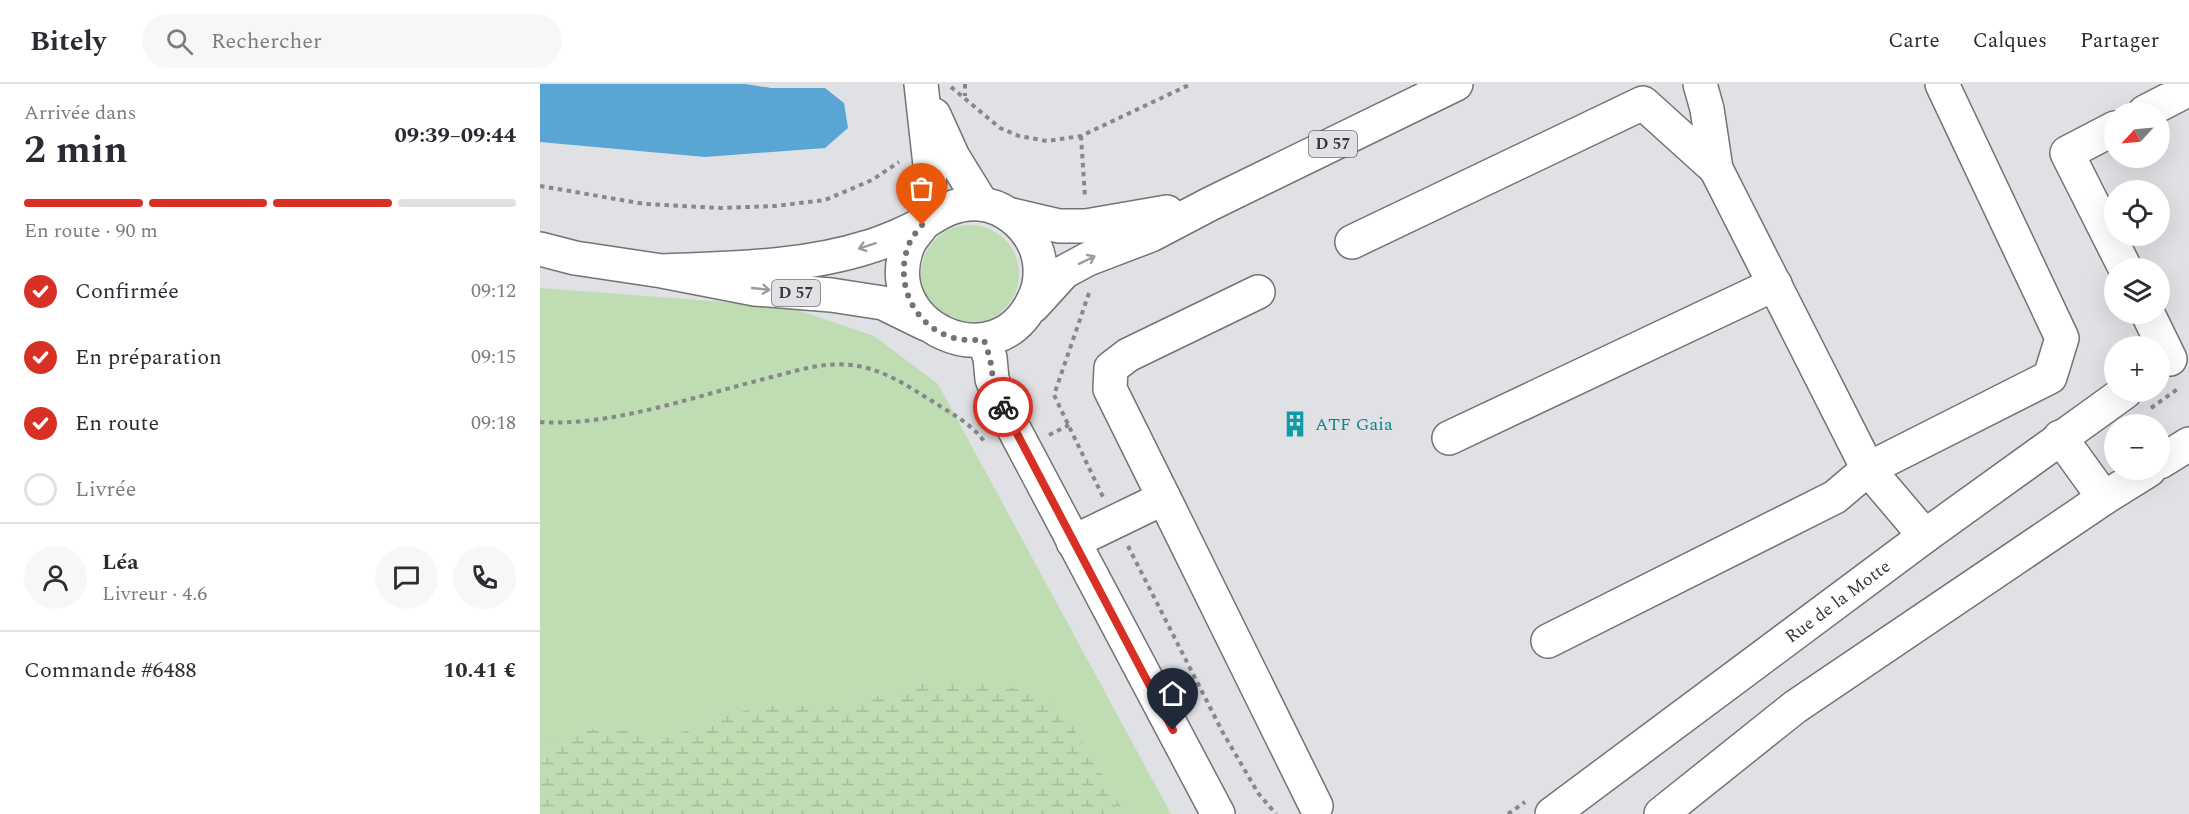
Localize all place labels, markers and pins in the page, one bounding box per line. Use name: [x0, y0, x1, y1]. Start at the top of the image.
pin: [896, 163, 947, 225]
building icon: ATF Gaia: [1280, 409, 1310, 439]
place label: ATF Gaia: [1315, 411, 1393, 438]
pin: [1147, 668, 1198, 730]

